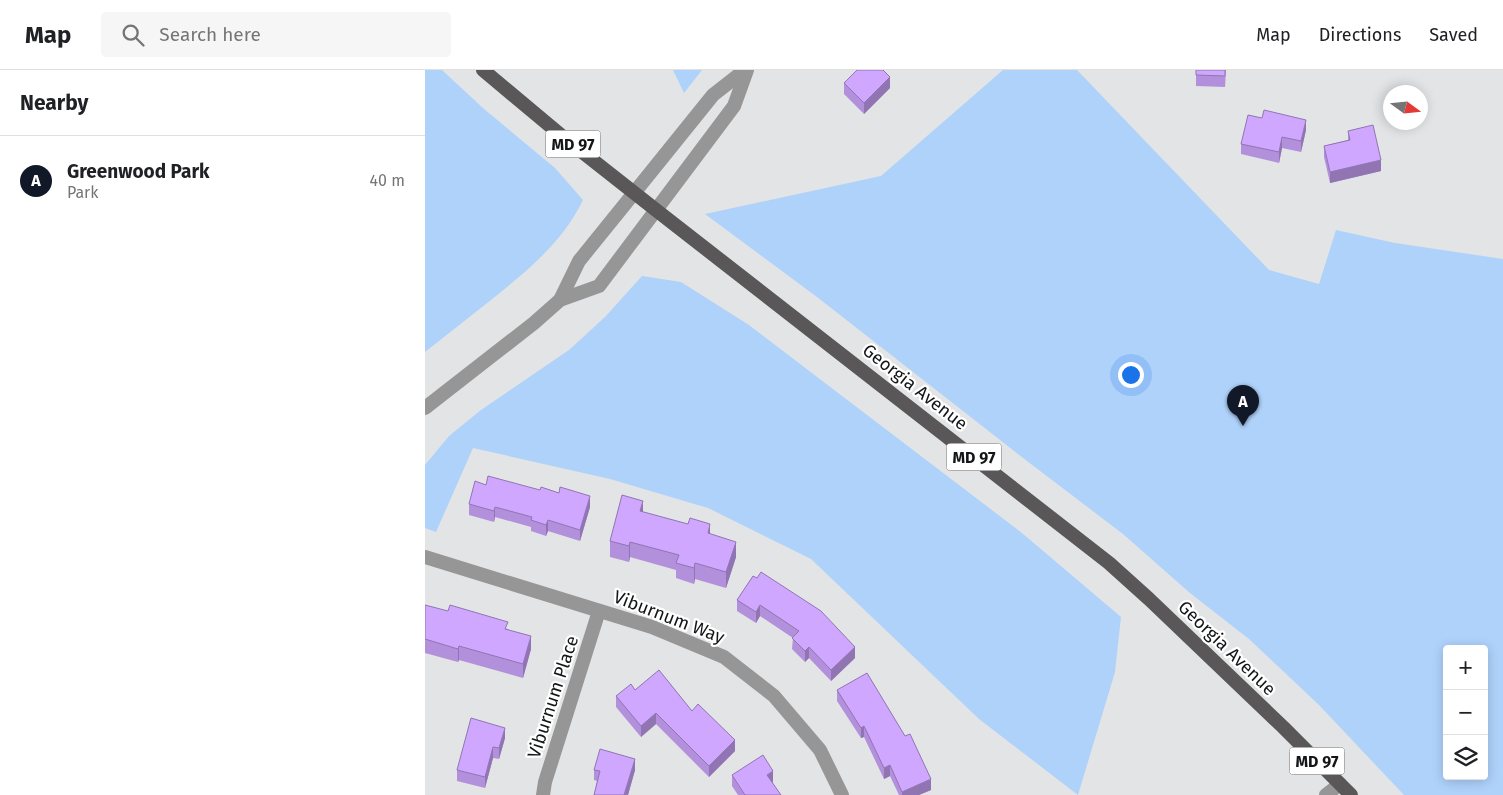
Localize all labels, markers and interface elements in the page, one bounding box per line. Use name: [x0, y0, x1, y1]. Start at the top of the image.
search box: [101, 12, 451, 57]
text: Map: [25, 21, 71, 49]
icon: search: [119, 21, 147, 49]
text: Search here: [159, 23, 261, 46]
text: Map: [1256, 24, 1291, 46]
text: Directions: [1319, 24, 1401, 46]
text: Saved: [1429, 24, 1478, 46]
north arrow: [1383, 85, 1428, 130]
text: Nearby: [20, 90, 88, 116]
road number: MD 97: [545, 131, 601, 158]
text: Greenwood Park: [67, 160, 210, 183]
text: A: [31, 171, 41, 190]
text: 40 m: [370, 171, 405, 190]
text: Park: [67, 183, 99, 202]
street label: Georgia Avenue: [858, 339, 972, 435]
your location: [1118, 362, 1144, 388]
pin: A: [1227, 385, 1259, 426]
road number: MD 97: [947, 444, 1001, 471]
street label: Viburnum Way: [610, 586, 728, 648]
street label: Georgia Avenue: [1174, 596, 1280, 700]
street label: Viburnum Place: [523, 633, 583, 761]
map controls: [1443, 645, 1488, 780]
button: +: [1443, 645, 1488, 690]
button: −: [1443, 690, 1488, 735]
button: layers: [1443, 735, 1488, 780]
road number: MD 97: [1289, 748, 1345, 774]

